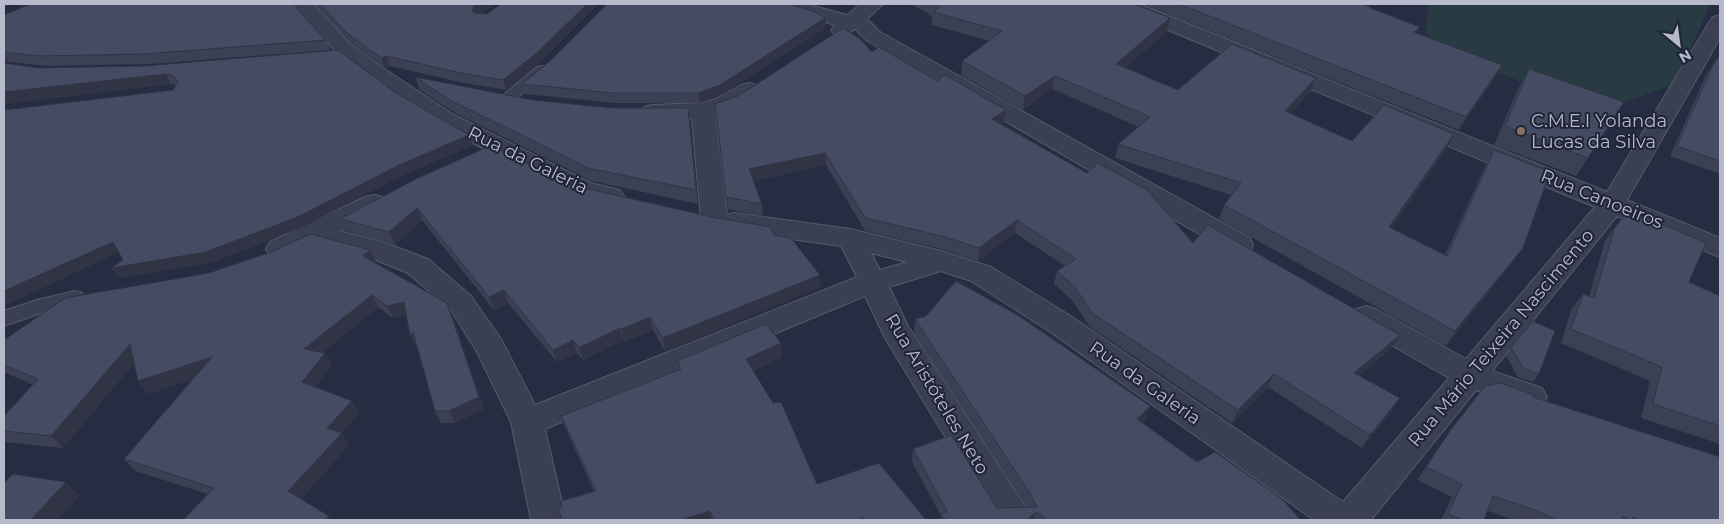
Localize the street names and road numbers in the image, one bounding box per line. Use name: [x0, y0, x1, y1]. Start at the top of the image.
street label: Rua da Galeria: [464, 121, 592, 199]
street label: Rua Canoeiros: [1538, 164, 1667, 234]
street label: Rua Mário Teixeira Nascimento: [1403, 225, 1599, 451]
street label: Rua Aristóteles Neto: [880, 310, 994, 478]
street label: Rua da Galeria: [1085, 336, 1205, 430]

